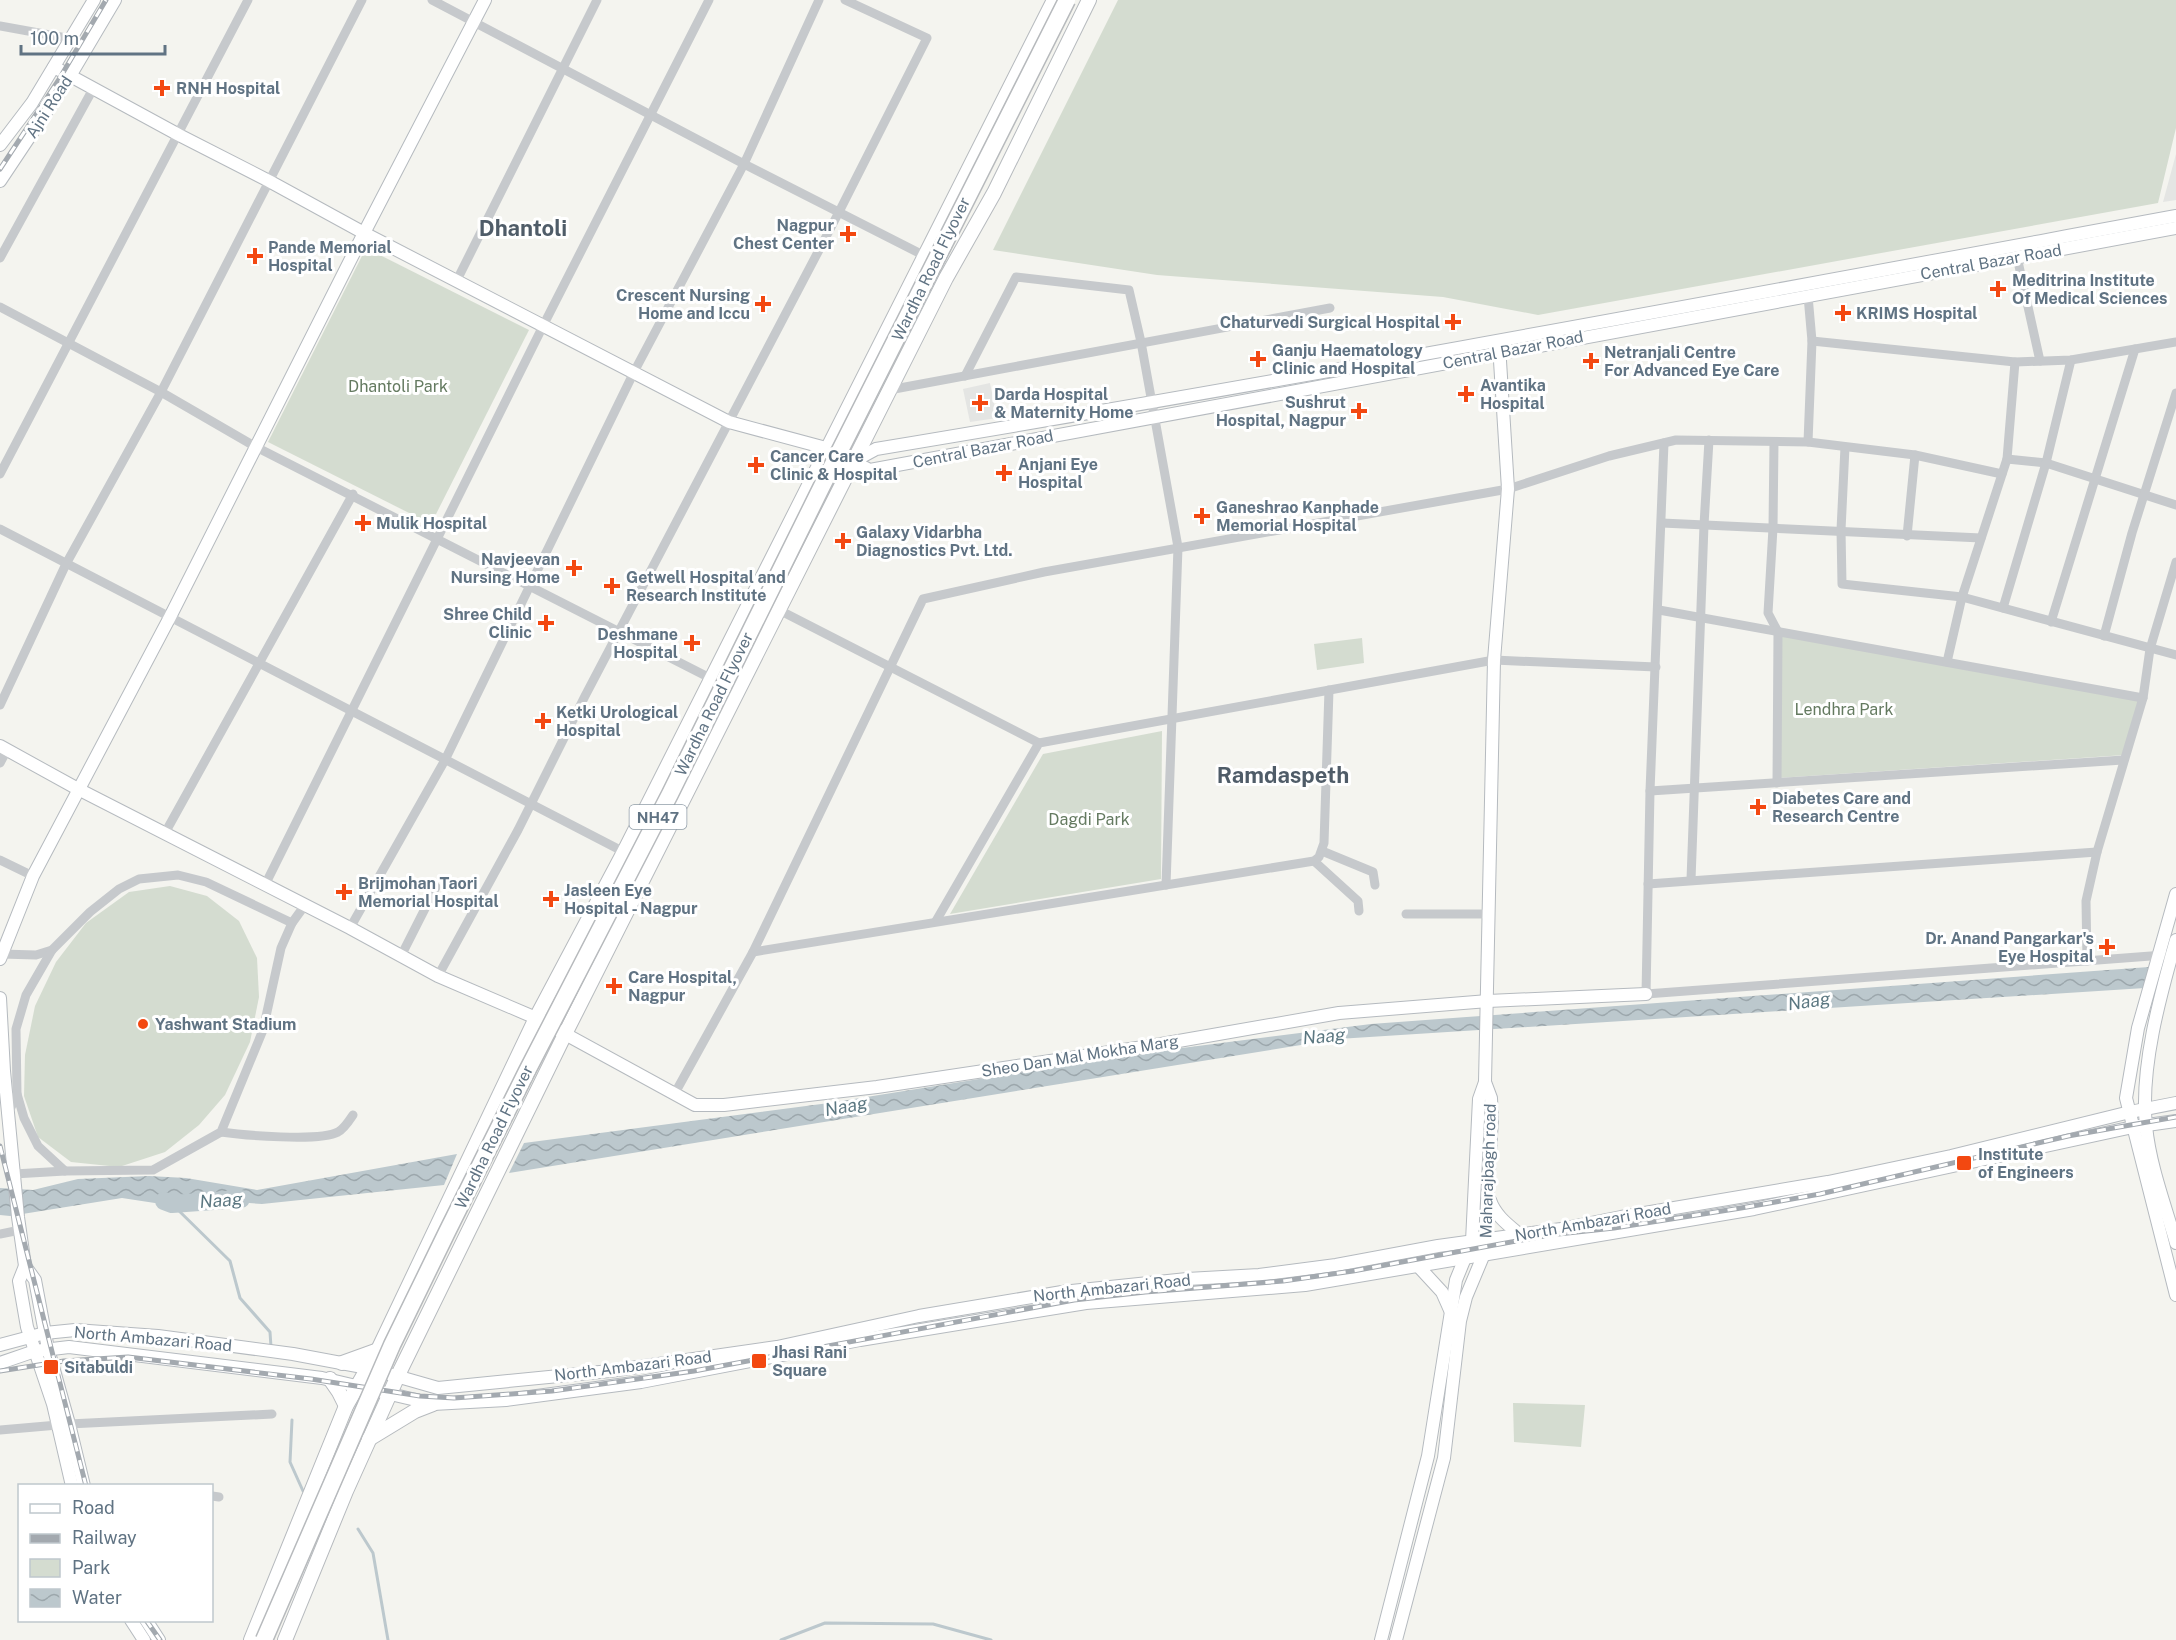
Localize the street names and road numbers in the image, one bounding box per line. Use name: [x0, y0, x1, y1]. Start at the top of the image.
street label: Ajni Road: [22, 72, 76, 142]
street label: Wardha Road Flyover: [888, 194, 974, 344]
street label: Central Bazar Road: [1919, 240, 2063, 284]
street label: Central Bazar Road: [1441, 327, 1585, 373]
street label: Central Bazar Road: [911, 426, 1055, 472]
street label: Wardha Road Flyover: [671, 629, 757, 779]
road number: NH47: [630, 805, 686, 829]
street label: Sheo Dan Mal Mokha Marg: [980, 1031, 1180, 1081]
street label: Wardha Road Flyover: [451, 1062, 537, 1212]
street label: Maharajbagh road: [1476, 1103, 1500, 1239]
street label: North Ambazari Road: [1513, 1199, 1673, 1245]
street label: North Ambazari Road: [1032, 1270, 1192, 1306]
street label: North Ambazari Road: [73, 1323, 233, 1355]
street label: North Ambazari Road: [553, 1347, 713, 1385]

